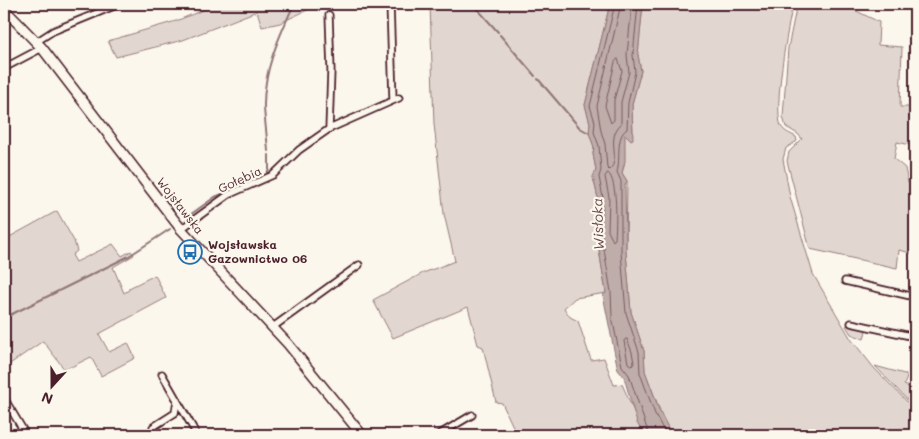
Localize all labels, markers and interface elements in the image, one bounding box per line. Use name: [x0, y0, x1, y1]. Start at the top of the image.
street label: Gołębia: [215, 162, 264, 196]
street label: Wojsławska: [154, 174, 208, 237]
water label: Wisłoka: [587, 198, 608, 250]
place label: Wojsławska Gazownictwo 06: [208, 236, 307, 266]
bus stop icon: Wojsławska Gazownictwo 06: [177, 239, 203, 265]
north arrow: [28, 362, 78, 412]
text: N: [39, 388, 56, 409]

